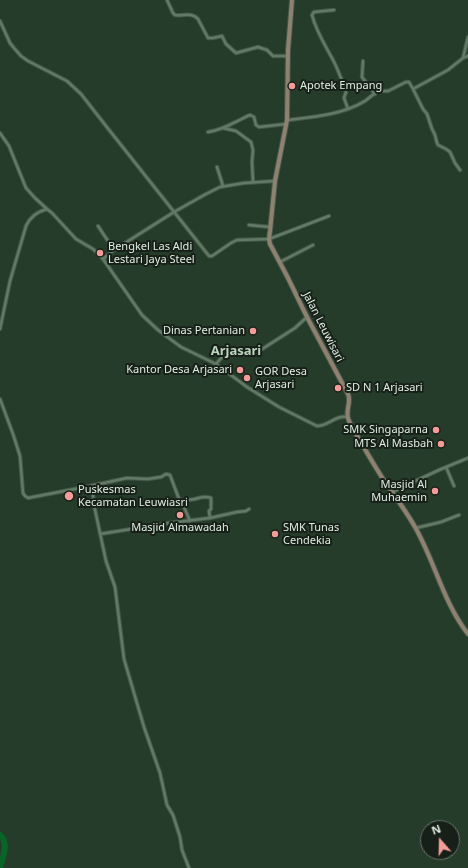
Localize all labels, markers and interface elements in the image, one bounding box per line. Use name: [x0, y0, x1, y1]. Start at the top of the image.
place label: Apotek Empang: [300, 79, 382, 93]
marker: Apotek Empang: [287, 81, 297, 91]
place label: Bengkel Las Aldi Lestari Jaya Steel: [108, 240, 195, 266]
marker: Bengkel Las Aldi Lestari Jaya Steel: [95, 248, 105, 258]
street label: Jalan Leuwisari: [300, 290, 346, 364]
place label: Dinas Pertanian: [163, 324, 245, 338]
marker: Dinas Pertanian: [248, 326, 258, 336]
district label: Arjasari: [211, 343, 261, 359]
place label: Kantor Desa Arjasari: [126, 363, 232, 377]
marker: Kantor Desa Arjasari: [235, 365, 245, 375]
place label: GOR Desa Arjasari: [255, 365, 307, 391]
marker: GOR Desa Arjasari: [242, 373, 252, 383]
place label: SD N 1 Arjasari: [346, 381, 423, 395]
marker: SD N 1 Arjasari: [333, 383, 343, 393]
place label: SMK Singaparna: [343, 423, 428, 437]
marker: SMK Singaparna: [431, 425, 441, 435]
place label: MTS Al Masbah: [354, 437, 433, 451]
marker: MTS Al Masbah: [436, 439, 446, 449]
place label: Masjid Al Muhaemin: [371, 478, 427, 504]
place label: Puskesmas Kecamatan Leuwiasri: [78, 483, 188, 509]
marker: Masjid Al Muhaemin: [430, 486, 440, 496]
marker: Puskesmas Kecamatan Leuwiasri: [63, 490, 75, 502]
marker: Masjid Almawadah: [175, 510, 185, 520]
place label: Masjid Almawadah: [131, 521, 229, 535]
place label: SMK Tunas Cendekia: [283, 521, 339, 547]
marker: SMK Tunas Cendekia: [270, 529, 280, 539]
north arrow: [420, 820, 460, 860]
text: N: [429, 821, 443, 838]

